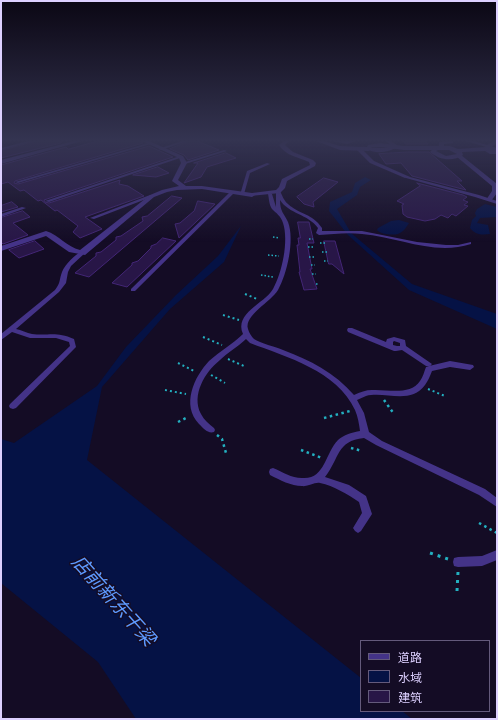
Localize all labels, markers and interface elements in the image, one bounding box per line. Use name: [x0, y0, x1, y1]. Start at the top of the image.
water label: 店前新东干梁: [66, 551, 160, 651]
legend: [360, 640, 490, 712]
text: 道路: [398, 651, 422, 665]
text: 水域: [398, 671, 422, 685]
text: 建筑: [398, 691, 422, 705]

